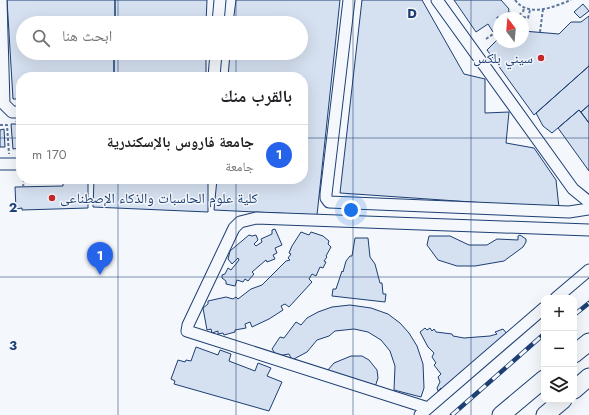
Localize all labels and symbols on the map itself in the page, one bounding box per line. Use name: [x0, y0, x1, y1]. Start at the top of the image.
text: D: [407, 4, 417, 23]
north arrow: [493, 12, 529, 48]
place label: سيني بلكس: [473, 48, 533, 70]
marker: سيني بلكس: [536, 53, 546, 63]
place label: كلية علوم الحاسبات والذكاء الإصطناعى: [60, 188, 258, 208]
marker: كلية علوم الحاسبات والذكاء الإصطناعى: [47, 193, 57, 203]
text: 2: [9, 198, 17, 217]
your location: [341, 200, 361, 220]
pin: 1: [87, 242, 113, 275]
text: 3: [9, 336, 17, 355]

